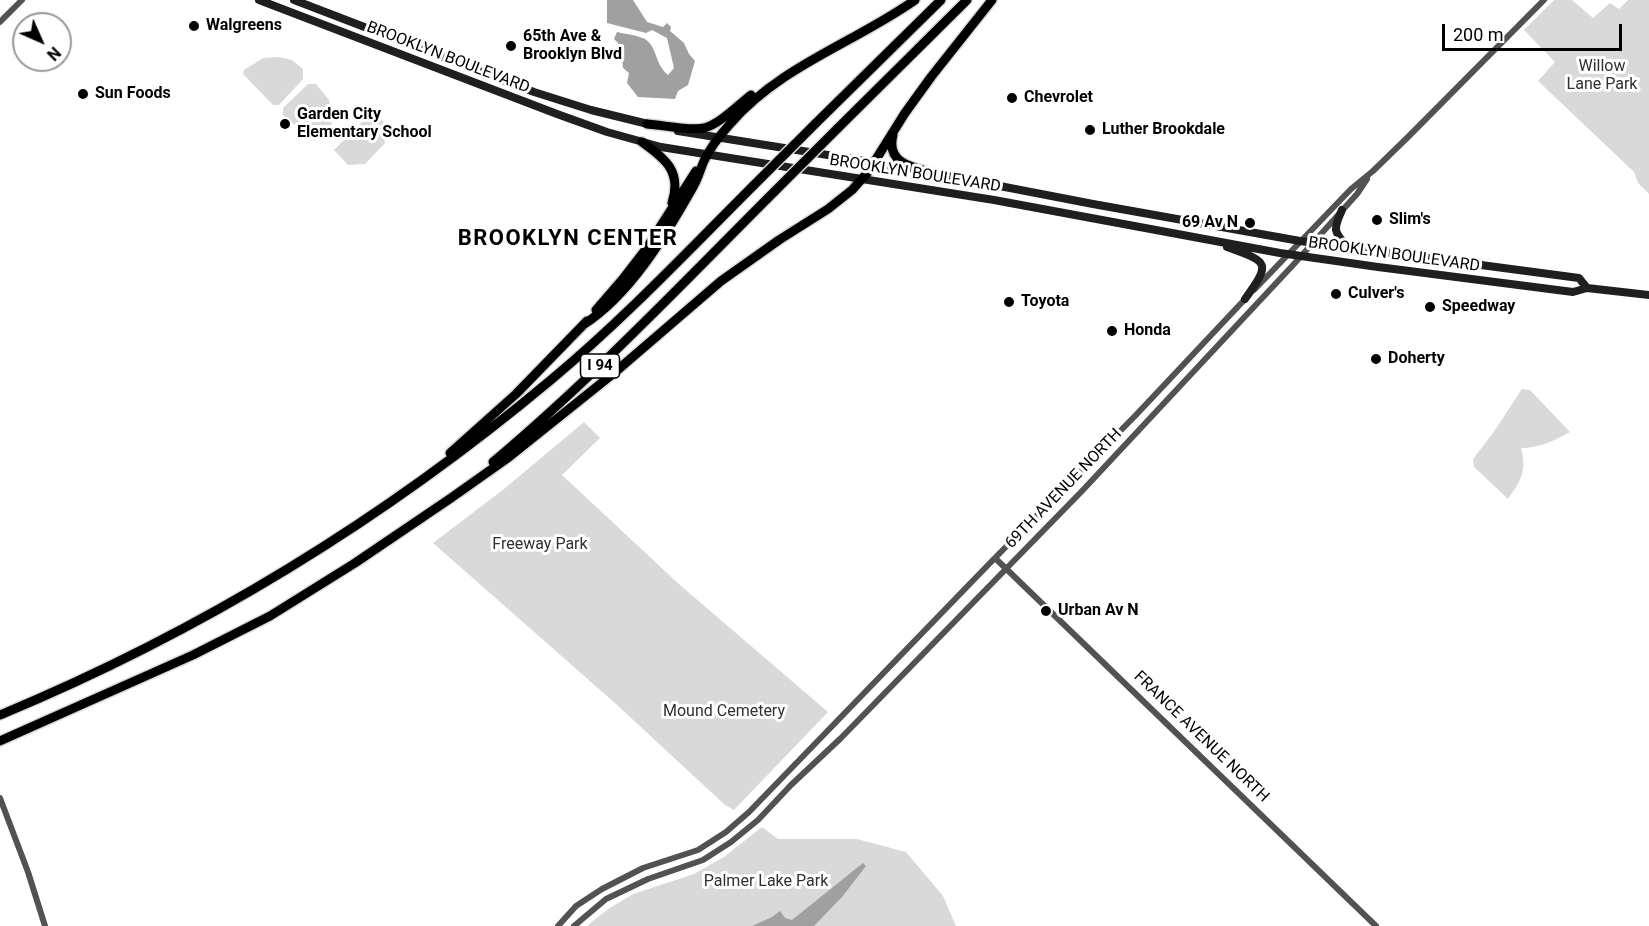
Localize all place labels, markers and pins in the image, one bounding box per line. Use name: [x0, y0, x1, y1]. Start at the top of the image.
place label: Walgreens: [206, 16, 282, 36]
marker: Walgreens: [187, 19, 201, 33]
place label: 65th Ave & Brooklyn Blvd: [523, 27, 622, 65]
marker: 65th Ave & Brooklyn Blvd: [504, 39, 518, 53]
place label: Sun Foods: [95, 84, 171, 104]
marker: Sun Foods: [76, 87, 90, 101]
place label: Chevrolet: [1024, 88, 1093, 108]
marker: Chevrolet: [1005, 91, 1019, 105]
place label: Garden City Elementary School: [297, 105, 432, 143]
marker: Garden City Elementary School: [278, 117, 292, 131]
place label: Luther Brookdale: [1102, 120, 1225, 140]
marker: Luther Brookdale: [1083, 123, 1097, 137]
place label: Slim's: [1389, 210, 1431, 230]
place label: 69 Av N: [1182, 213, 1238, 233]
marker: Slim's: [1370, 213, 1384, 227]
marker: 69 Av N: [1243, 216, 1257, 230]
place label: Culver's: [1348, 284, 1404, 304]
marker: Culver's: [1329, 287, 1343, 301]
place label: Toyota: [1021, 292, 1069, 312]
marker: Toyota: [1002, 295, 1016, 309]
place label: Speedway: [1442, 297, 1515, 317]
marker: Speedway: [1423, 300, 1437, 314]
place label: Honda: [1124, 321, 1171, 341]
marker: Honda: [1105, 324, 1119, 338]
place label: Doherty: [1388, 349, 1445, 369]
marker: Doherty: [1369, 352, 1383, 366]
place label: Urban Av N: [1058, 601, 1139, 621]
marker: Urban Av N: [1039, 604, 1053, 618]

